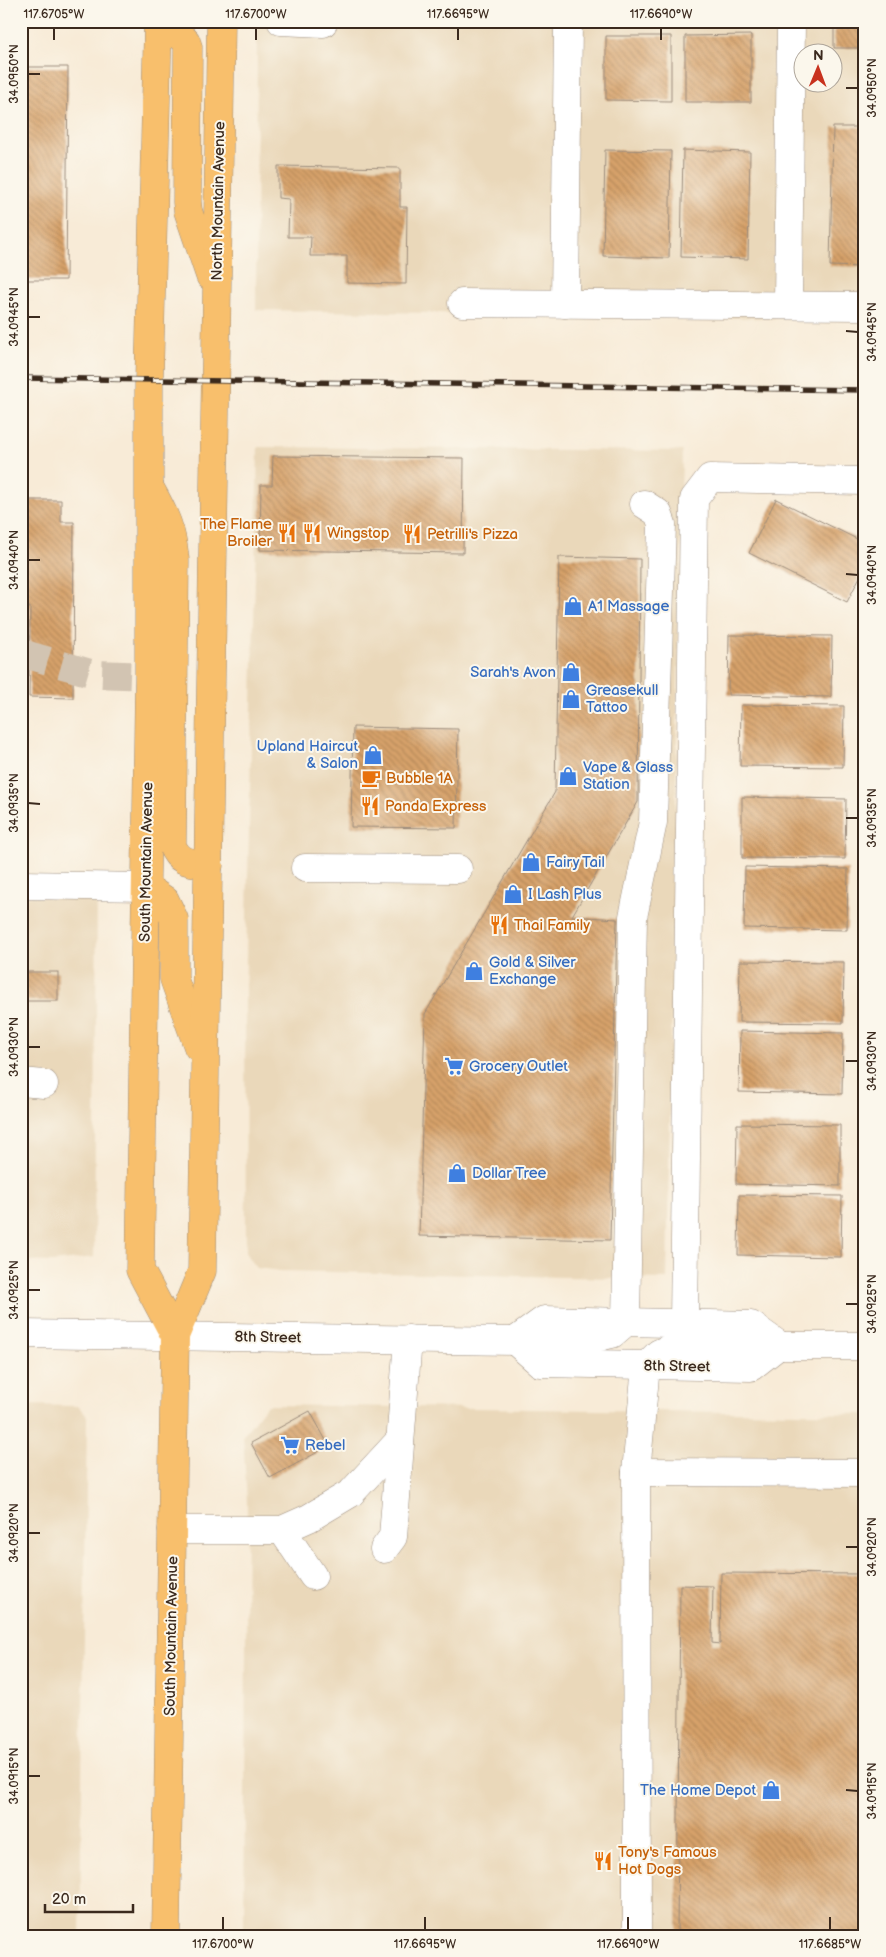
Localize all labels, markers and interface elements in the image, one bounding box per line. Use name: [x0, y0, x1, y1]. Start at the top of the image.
text: 117.6705°W: [24, 7, 85, 22]
text: 117.6700°W: [225, 7, 287, 22]
text: 117.6695°W: [427, 7, 489, 22]
text: 117.6690°W: [630, 7, 692, 22]
north arrow: [794, 42, 844, 92]
text: 34.0950°N: [7, 44, 22, 104]
text: N: [813, 47, 824, 64]
text: 34.0950°N: [865, 58, 880, 118]
street label: North Mountain Avenue: [208, 121, 229, 281]
text: 34.0945°N: [7, 287, 22, 347]
text: 34.0945°N: [865, 302, 880, 362]
place label: The Flame Broiler: [200, 515, 273, 551]
restaurant icon: The Flame Broiler: [276, 522, 298, 544]
restaurant icon: Wingstop: [301, 522, 323, 544]
restaurant icon: Petrilli's Pizza: [401, 523, 423, 545]
place label: Wingstop: [327, 524, 390, 543]
place label: Petrilli's Pizza: [427, 525, 518, 544]
text: 34.0940°N: [7, 530, 22, 590]
text: 34.0940°N: [865, 545, 880, 605]
shop icon: A1 Massage: [562, 595, 584, 617]
place label: A1 Massage: [588, 597, 669, 616]
shop icon: Sarah's Avon: [560, 661, 582, 683]
place label: Sarah's Avon: [470, 663, 556, 682]
place label: Greasekull Tattoo: [586, 681, 658, 717]
shop icon: Greasekull Tattoo: [560, 688, 582, 710]
place label: Upland Haircut & Salon: [256, 737, 358, 773]
shop icon: Upland Haircut & Salon: [362, 744, 384, 766]
place label: Vape & Glass Station: [583, 758, 674, 794]
shop icon: Vape & Glass Station: [557, 765, 579, 787]
cafe icon: Bubble 1A: [360, 767, 382, 789]
place label: Bubble 1A: [386, 769, 454, 788]
text: 34.0935°N: [7, 773, 22, 833]
street label: South Mountain Avenue: [136, 782, 157, 942]
text: 34.0935°N: [865, 788, 880, 848]
restaurant icon: Panda Express: [359, 795, 381, 817]
place label: Panda Express: [385, 797, 487, 816]
shop icon: Fairy Tail: [520, 851, 542, 873]
place label: Fairy Tail: [546, 853, 605, 872]
shop icon: I Lash Plus: [502, 883, 524, 905]
place label: I Lash Plus: [528, 885, 602, 904]
restaurant icon: Thai Family: [488, 914, 510, 936]
place label: Thai Family: [514, 916, 590, 935]
place label: Gold & Silver Exchange: [489, 953, 576, 989]
shop icon: Gold & Silver Exchange: [463, 960, 485, 982]
text: 34.0930°N: [7, 1017, 22, 1077]
text: 34.0930°N: [865, 1031, 880, 1091]
supermarket icon: Grocery Outlet: [443, 1055, 465, 1077]
place label: Grocery Outlet: [469, 1057, 568, 1076]
shop icon: Dollar Tree: [446, 1162, 468, 1184]
place label: Dollar Tree: [472, 1164, 547, 1183]
text: 34.0925°N: [7, 1260, 22, 1320]
text: 34.0925°N: [865, 1274, 880, 1334]
street label: 8th Street: [235, 1327, 302, 1348]
street label: 8th Street: [644, 1356, 711, 1377]
supermarket icon: Rebel: [279, 1434, 301, 1456]
place label: Rebel: [305, 1436, 345, 1455]
text: 34.0920°N: [7, 1503, 22, 1563]
text: 34.0920°N: [865, 1517, 880, 1577]
street label: South Mountain Avenue: [161, 1556, 182, 1716]
text: 34.0915°N: [7, 1748, 22, 1804]
text: 34.0915°N: [865, 1763, 880, 1819]
shop icon: The Home Depot: [760, 1779, 782, 1801]
place label: The Home Depot: [640, 1781, 756, 1800]
place label: Tony's Famous Hot Dogs: [618, 1843, 717, 1879]
restaurant icon: Tony's Famous Hot Dogs: [592, 1850, 614, 1872]
scale bar: [45, 1882, 132, 1914]
text: 20 m: [52, 1890, 86, 1909]
text: 117.6700°W: [192, 1937, 254, 1952]
text: 117.6695°W: [394, 1937, 456, 1952]
text: 117.6690°W: [597, 1937, 659, 1952]
text: 117.6685°W: [799, 1937, 861, 1952]

